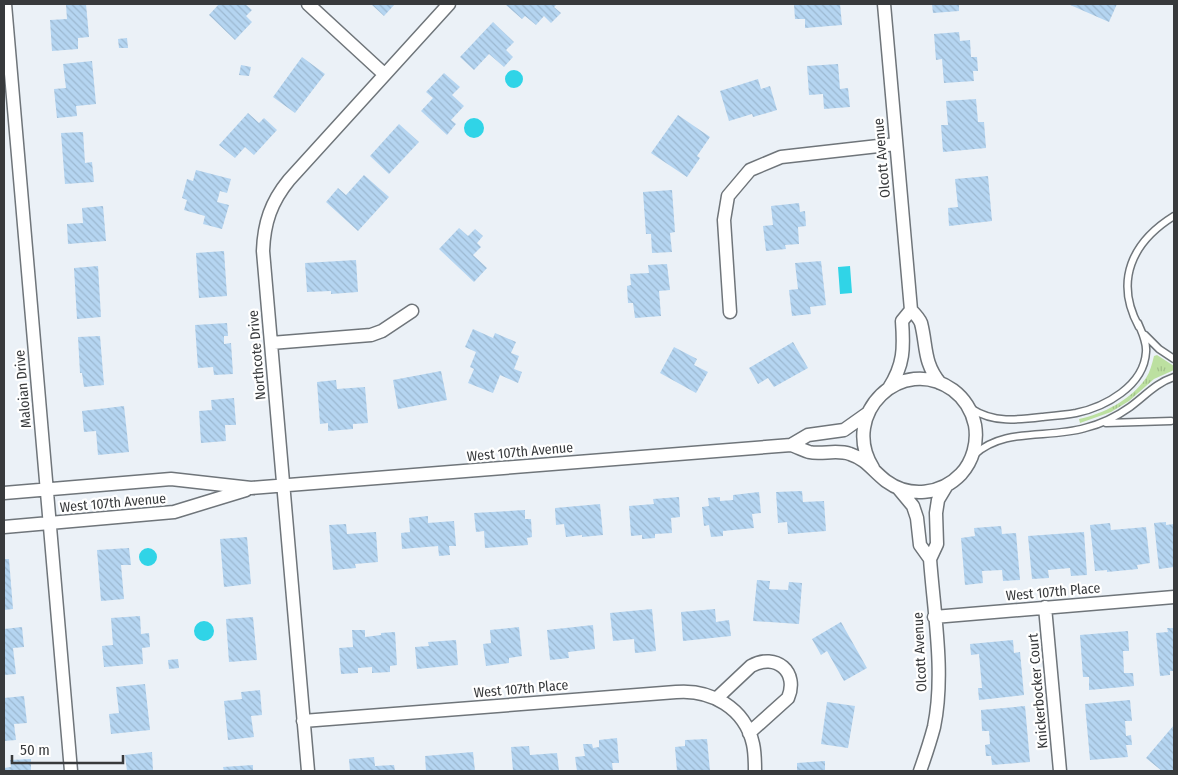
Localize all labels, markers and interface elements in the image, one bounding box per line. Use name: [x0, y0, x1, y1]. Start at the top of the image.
street label: Olcott Avenue: [870, 117, 894, 199]
street label: Northcote Drive: [245, 309, 269, 401]
street label: Maloian Drive: [11, 349, 35, 429]
street label: West 107th Avenue: [466, 439, 574, 465]
street label: West 107th Avenue: [59, 490, 167, 516]
street label: West 107th Place: [1005, 579, 1101, 605]
street label: Olcott Avenue: [909, 612, 931, 692]
street label: Knickerbocker Court: [1024, 632, 1052, 749]
street label: West 107th Place: [473, 676, 569, 702]
scale bar: [12, 732, 124, 764]
text: 50 m: [20, 741, 50, 759]

